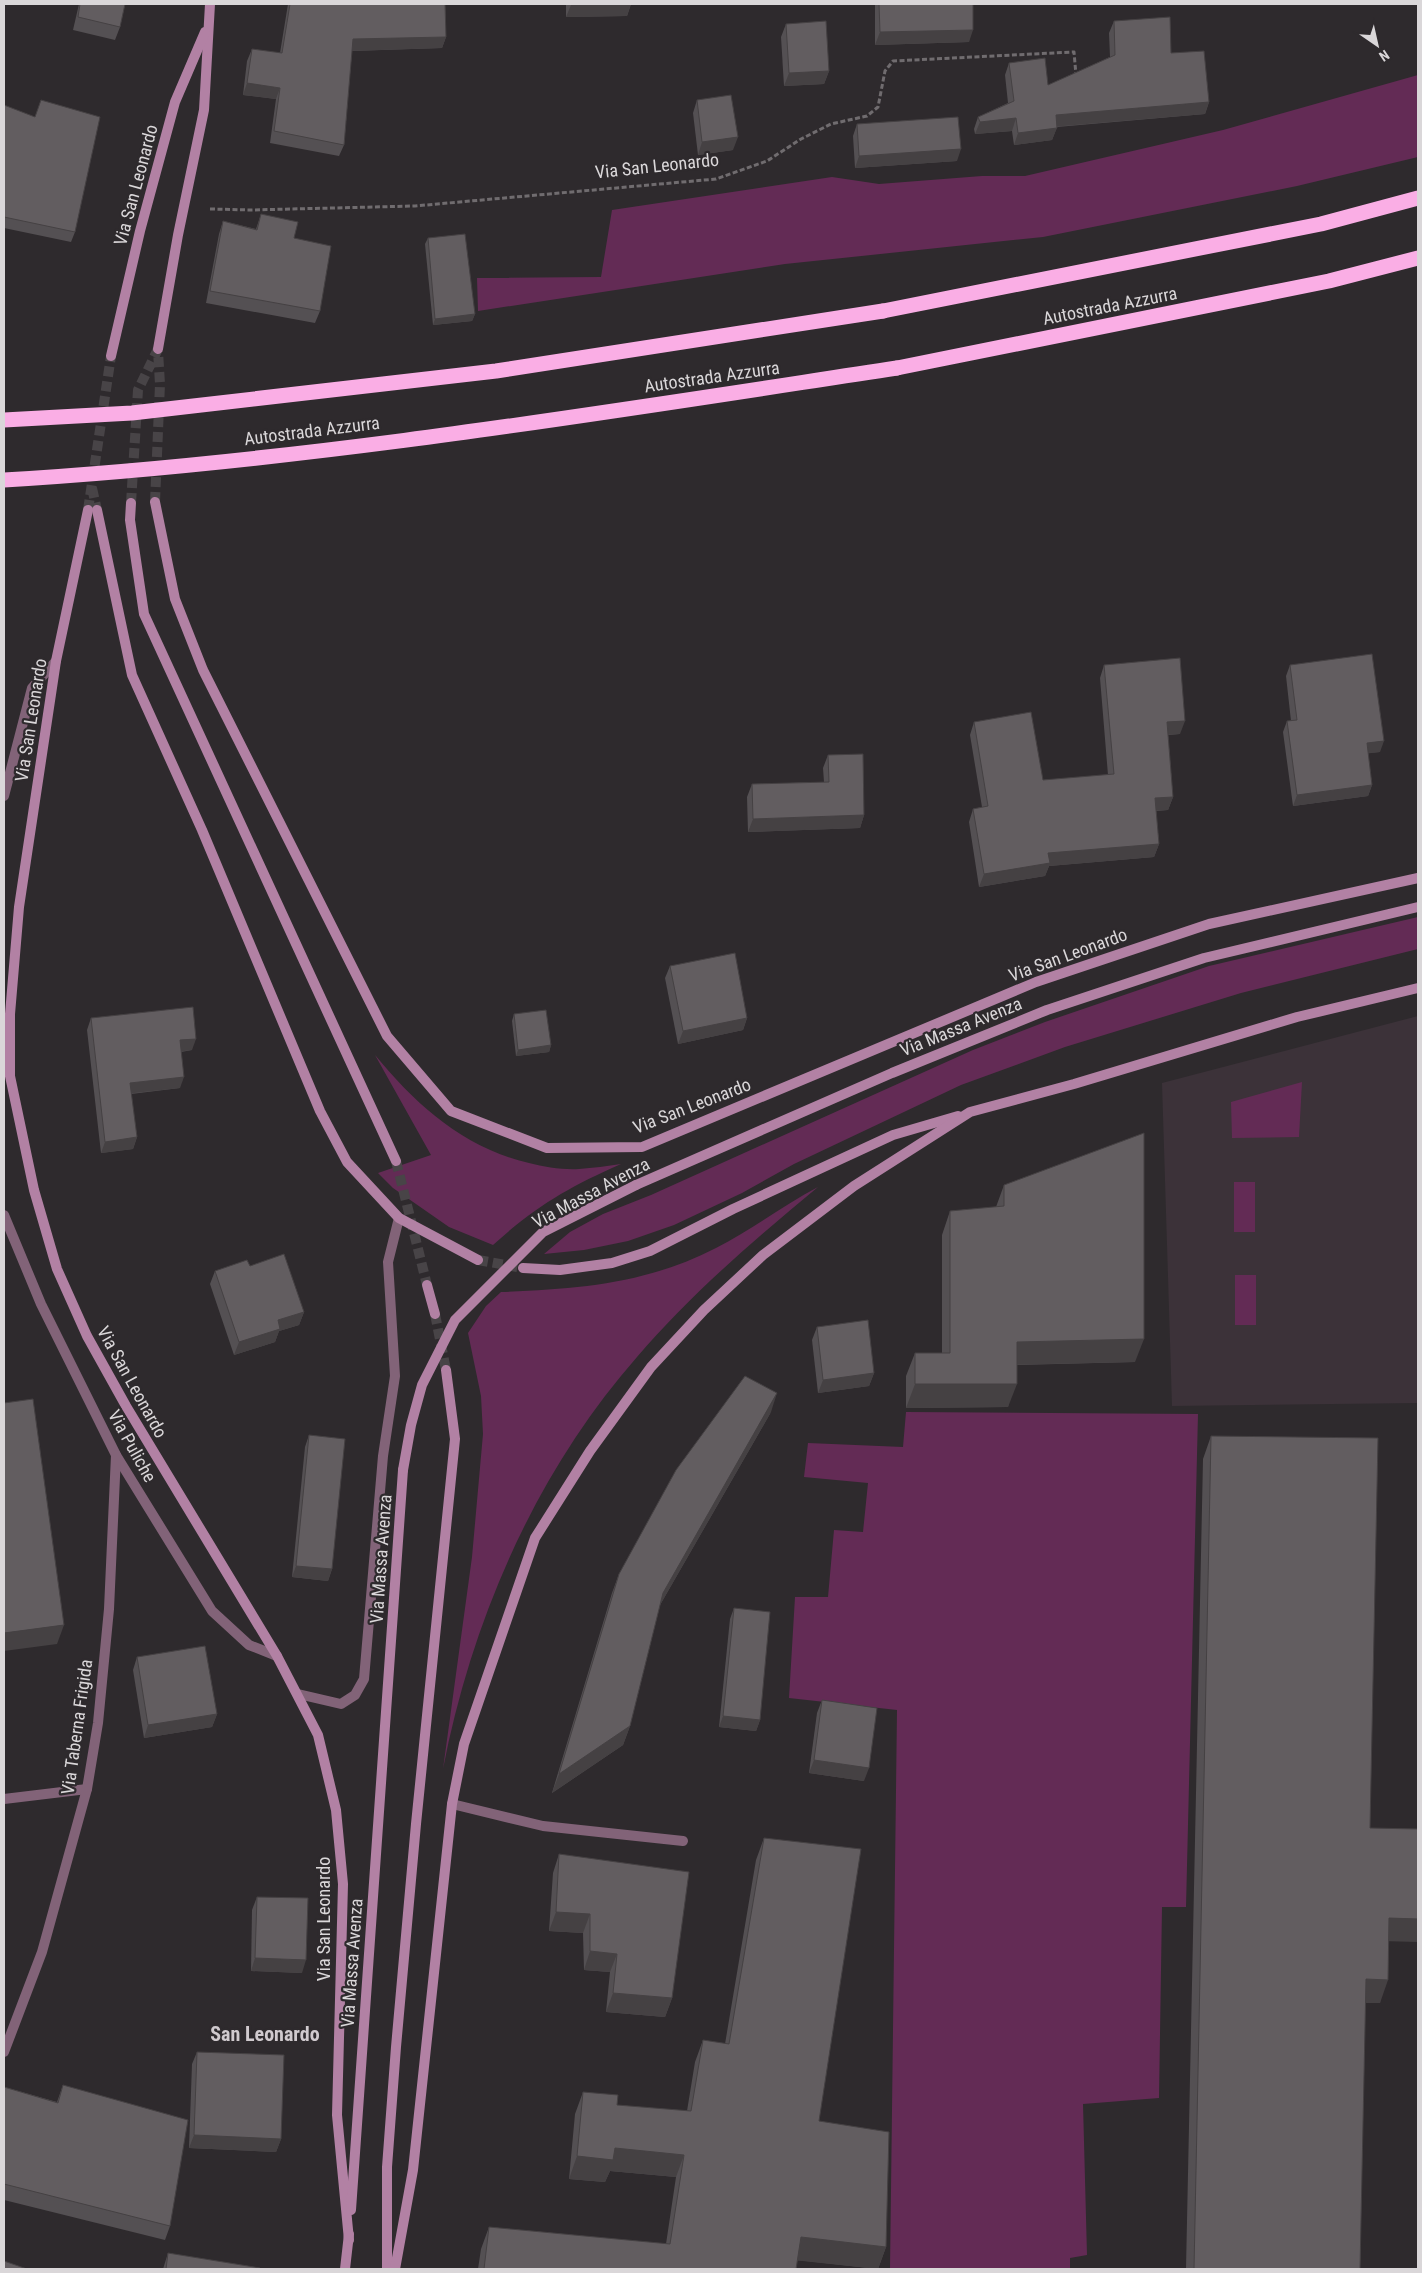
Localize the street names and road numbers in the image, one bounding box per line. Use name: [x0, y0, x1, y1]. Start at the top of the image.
street label: Via San Leonardo: [109, 122, 162, 248]
street label: Via San Leonardo: [594, 149, 720, 182]
street label: Autostrada Azzurra: [1041, 282, 1179, 329]
street label: Autostrada Azzurra: [643, 357, 781, 396]
street label: Autostrada Azzurra: [243, 412, 381, 449]
street label: Via San Leonardo: [10, 657, 51, 783]
street label: Via San Leonardo: [1006, 923, 1130, 986]
street label: Via Massa Avenza: [897, 993, 1025, 1061]
street label: Via San Leonardo: [630, 1073, 754, 1138]
street label: Via Massa Avenza: [529, 1153, 653, 1232]
street label: Via San Leonardo: [93, 1322, 172, 1441]
street label: Via Puliche: [104, 1406, 161, 1486]
street label: Via Massa Avenza: [366, 1494, 395, 1624]
street label: Via Taberna Frigida: [57, 1658, 96, 1796]
street label: Via San Leonardo: [313, 1857, 334, 1981]
street label: Via Massa Avenza: [337, 1898, 366, 2028]

